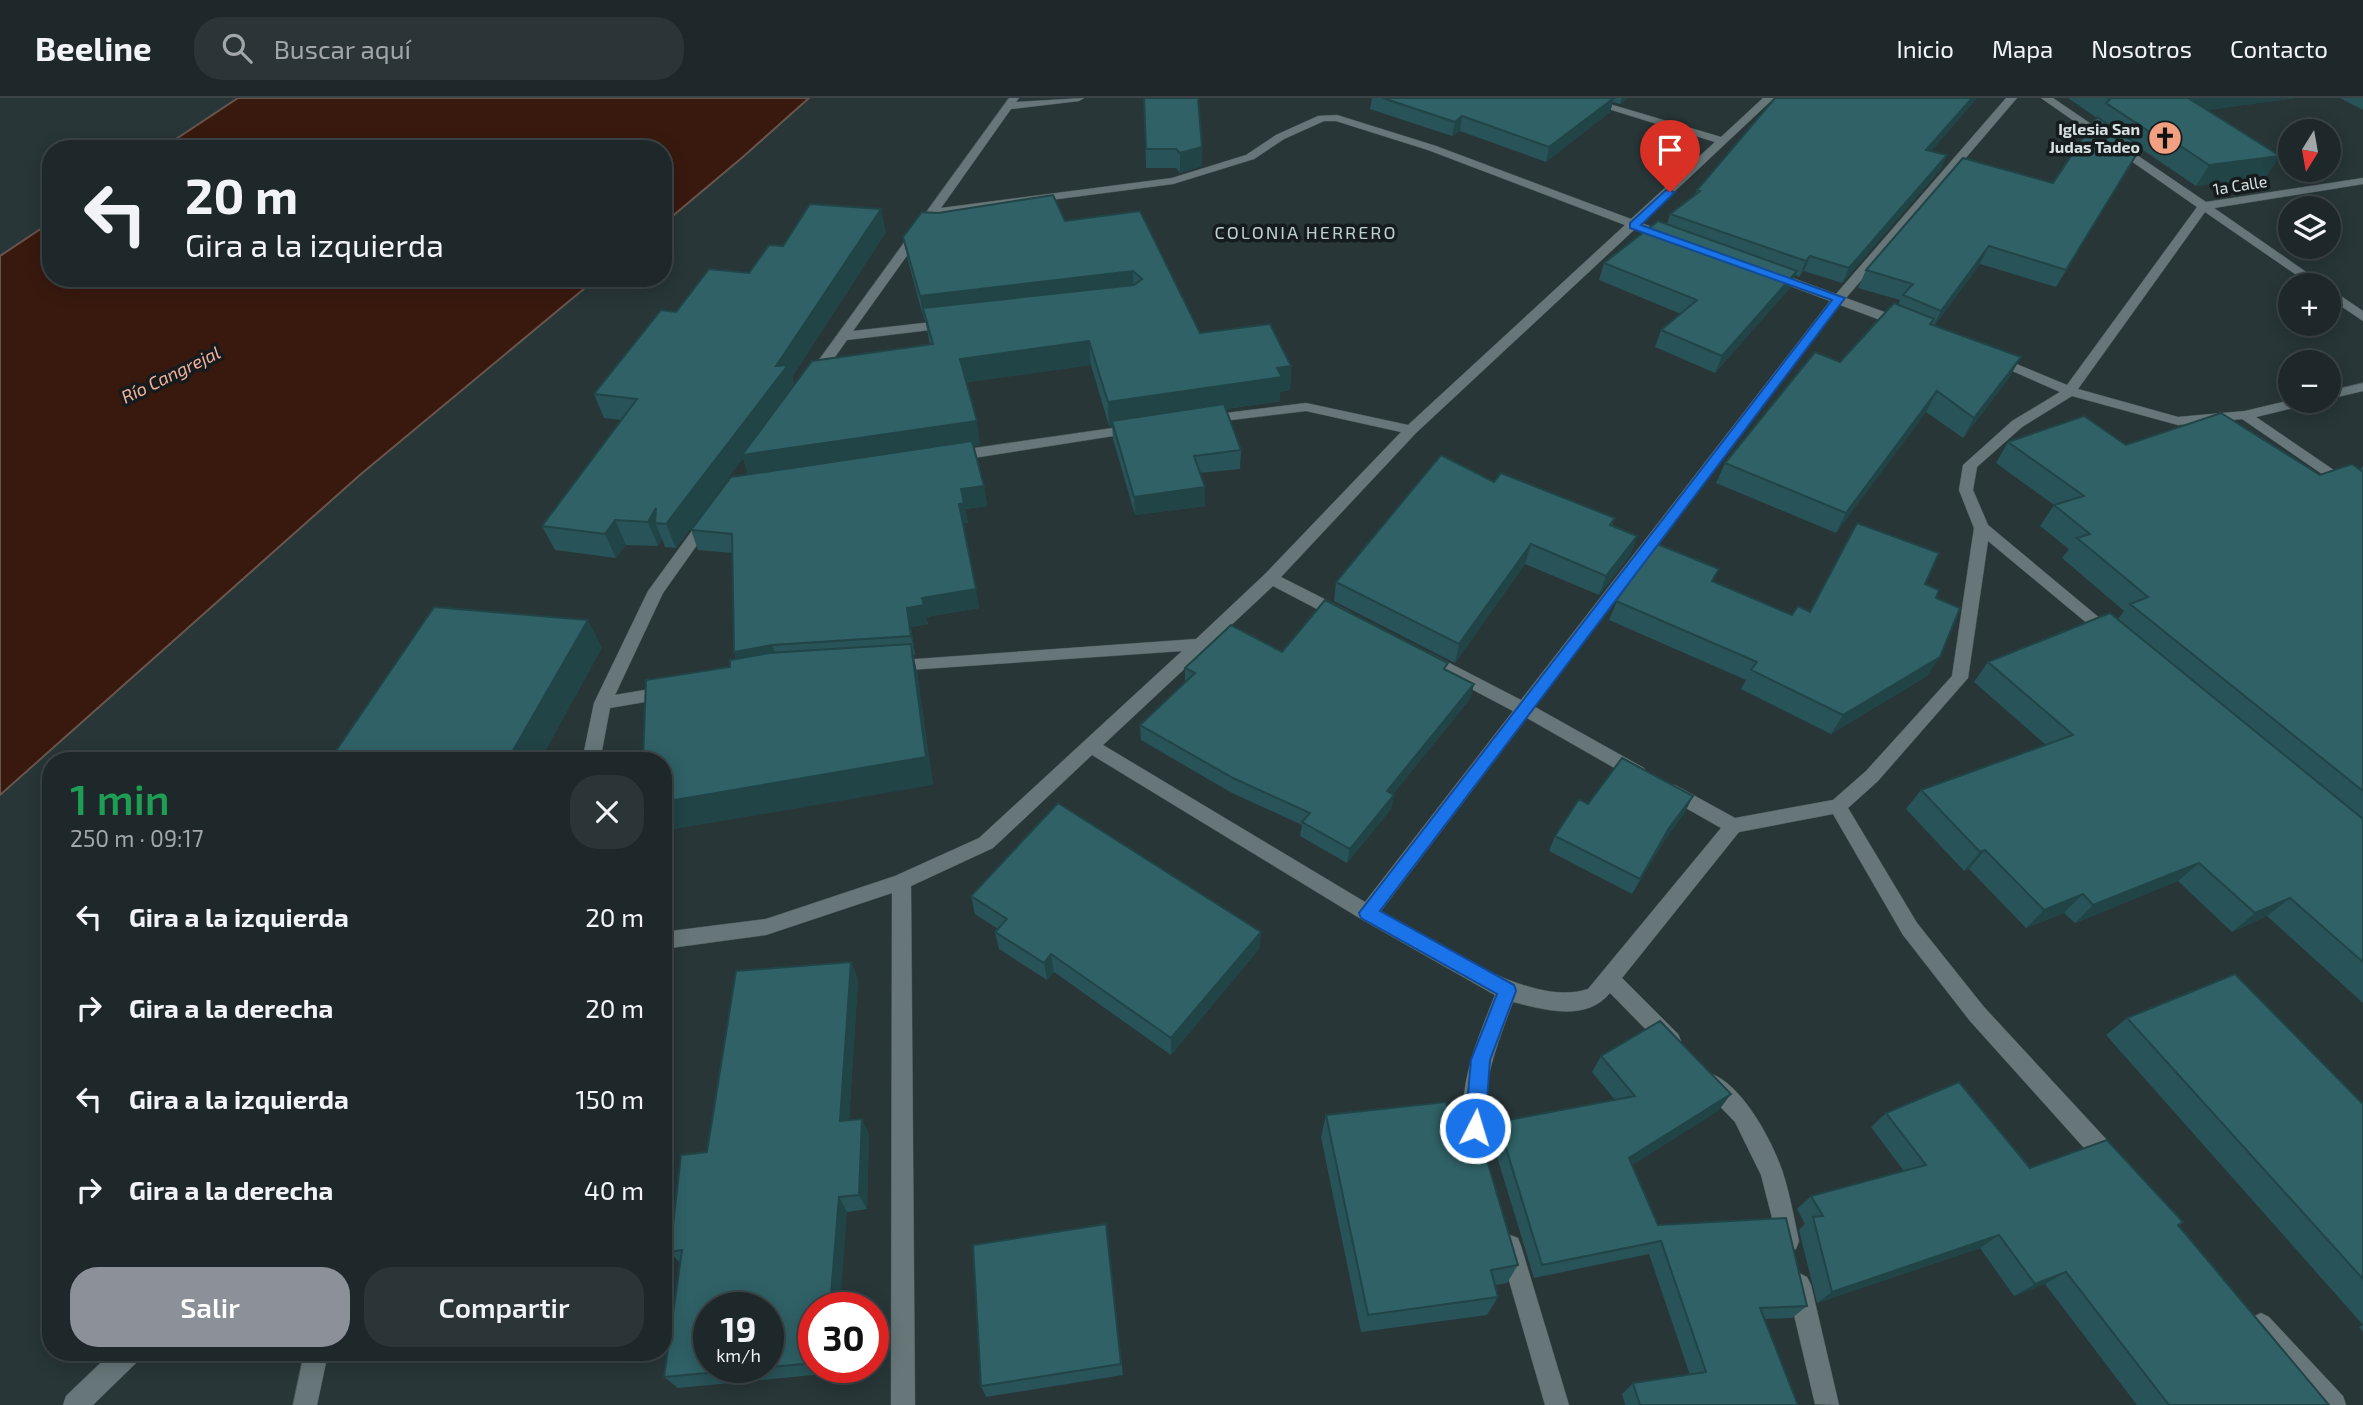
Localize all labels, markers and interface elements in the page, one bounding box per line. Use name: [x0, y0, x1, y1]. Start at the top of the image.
search box: [194, 17, 684, 80]
text: Beeline: [35, 28, 152, 68]
icon: search: [218, 29, 256, 67]
text: Buscar aquí: [274, 33, 411, 64]
text: Inicio: [1896, 34, 1954, 63]
text: Mapa: [1992, 34, 2053, 63]
text: Nosotros: [2091, 34, 2192, 63]
text: Contacto: [2230, 34, 2328, 63]
place label: Iglesia San Judas Tadeo: [2049, 119, 2140, 156]
church icon: Iglesia San Judas Tadeo: [2146, 119, 2184, 157]
north arrow: [2278, 119, 2342, 182]
map controls: [2278, 119, 2341, 413]
pin: [1640, 120, 1700, 192]
icon: arrive: [1651, 131, 1689, 169]
text: 20 m: [185, 165, 298, 224]
icon: left: [70, 168, 161, 259]
street label: 1a Calle: [2211, 171, 2268, 198]
button: layers: [2278, 196, 2341, 259]
district label: COLONIA HERRERO: [1215, 221, 1397, 243]
text: Gira a la izquierda: [185, 225, 444, 263]
button: +: [2278, 273, 2341, 336]
water label: Río Cangrejal: [117, 341, 224, 408]
button: −: [2278, 350, 2341, 413]
text: 1 min: [70, 773, 170, 823]
button: close: [570, 775, 644, 849]
text: 250 m · 09:17: [70, 824, 203, 852]
icon: left: [70, 898, 108, 936]
text: Gira a la izquierda: [129, 901, 349, 932]
text: 20 m: [585, 901, 644, 932]
icon: right: [70, 989, 108, 1027]
text: Gira a la derecha: [129, 992, 333, 1023]
text: 20 m: [585, 992, 644, 1023]
icon: left: [70, 1080, 108, 1118]
text: Gira a la izquierda: [129, 1083, 349, 1114]
text: 150 m: [575, 1083, 644, 1114]
position arrow: [1438, 1091, 1512, 1165]
icon: right: [70, 1171, 108, 1209]
text: Gira a la derecha: [129, 1174, 333, 1205]
text: 40 m: [584, 1174, 644, 1205]
button: Salir: [70, 1267, 350, 1347]
button: Compartir: [364, 1267, 644, 1347]
speed limit sign: 30: [798, 1292, 889, 1383]
text: 19: [721, 1307, 756, 1349]
text: km/h: [716, 1344, 761, 1366]

